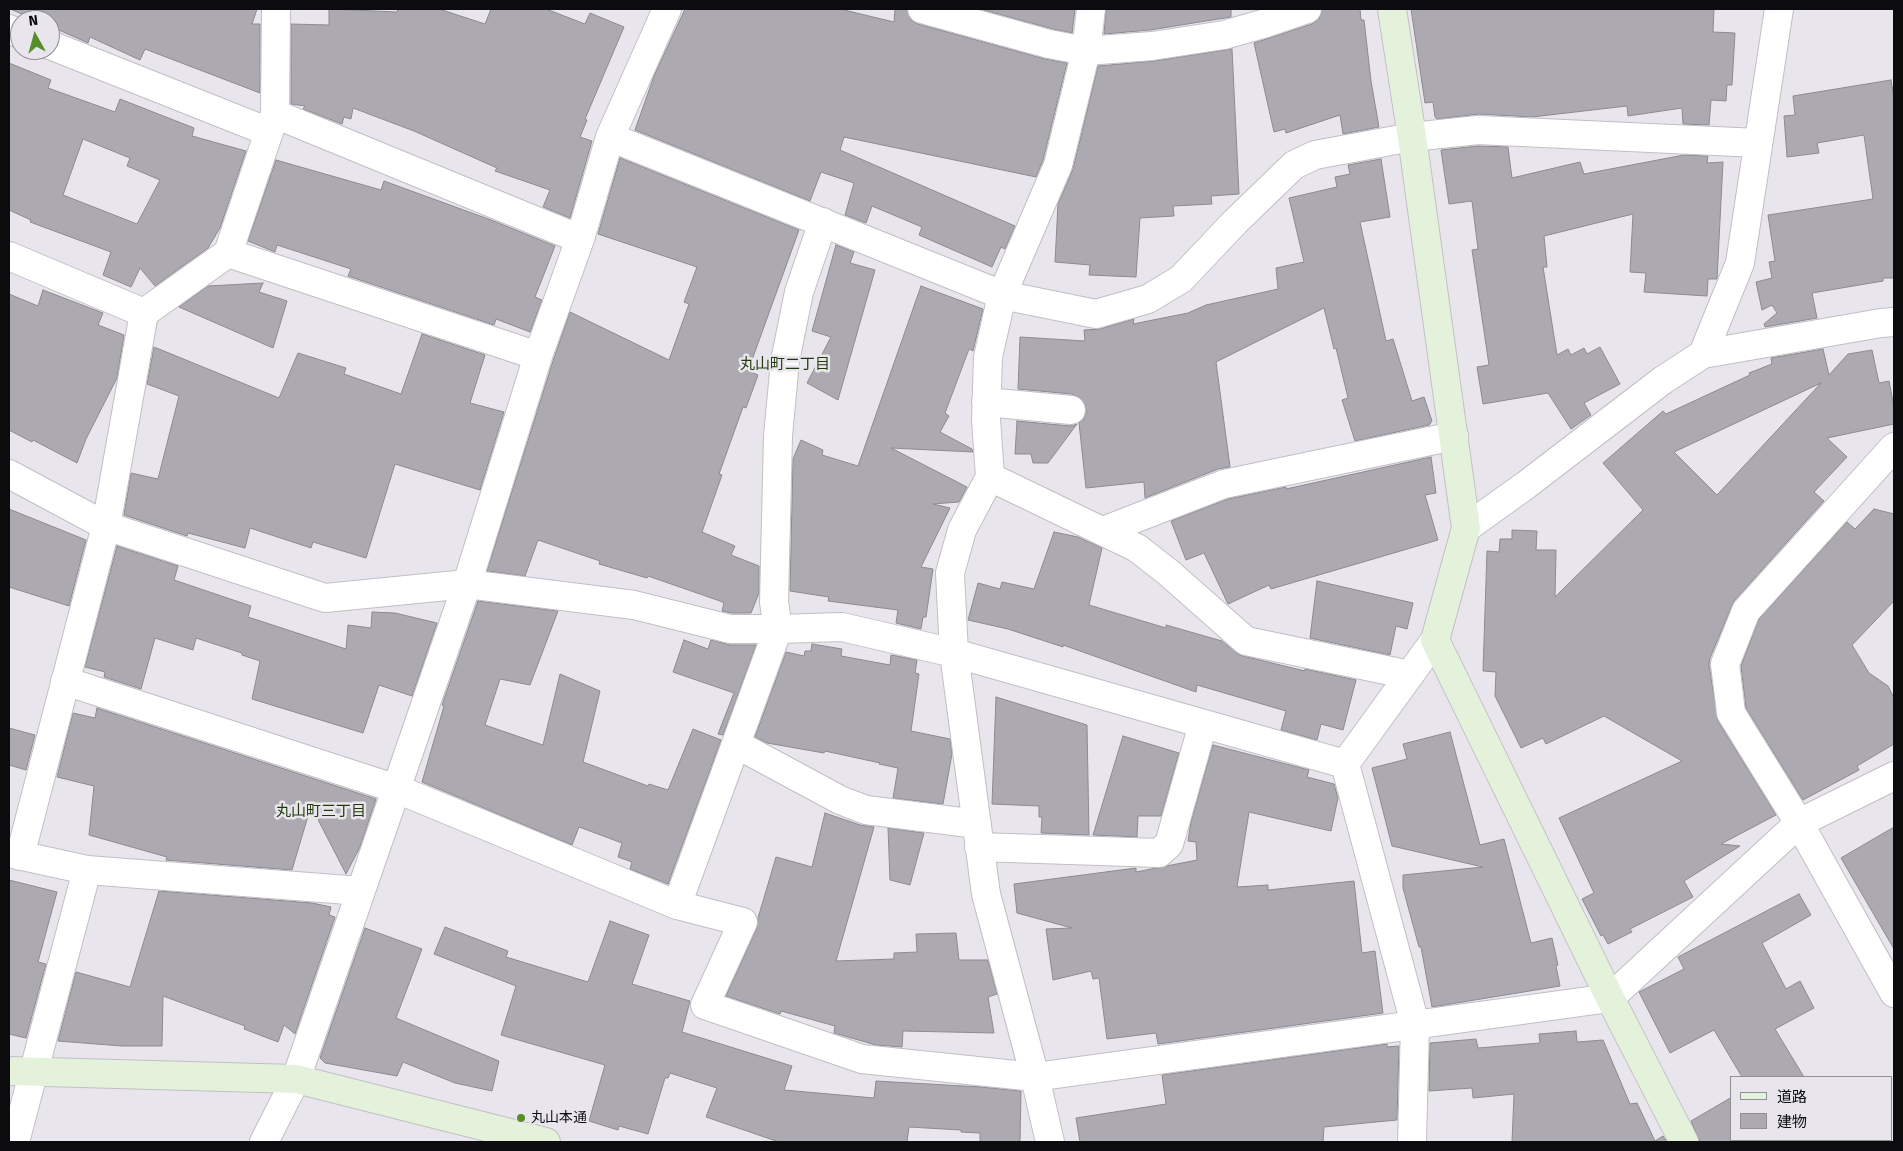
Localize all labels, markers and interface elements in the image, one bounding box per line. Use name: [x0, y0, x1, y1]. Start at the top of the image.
north arrow: [10, 10, 60, 60]
text: N: [28, 12, 39, 30]
district label: 丸山町二丁目: [740, 356, 830, 374]
district label: 丸山町三丁目: [276, 803, 366, 821]
legend: [1730, 1076, 1893, 1141]
text: 道路: [1777, 1088, 1807, 1106]
place label: 丸山本通: [531, 1110, 587, 1126]
marker: 丸山本通: [515, 1112, 527, 1124]
text: 建物: [1777, 1113, 1807, 1131]

